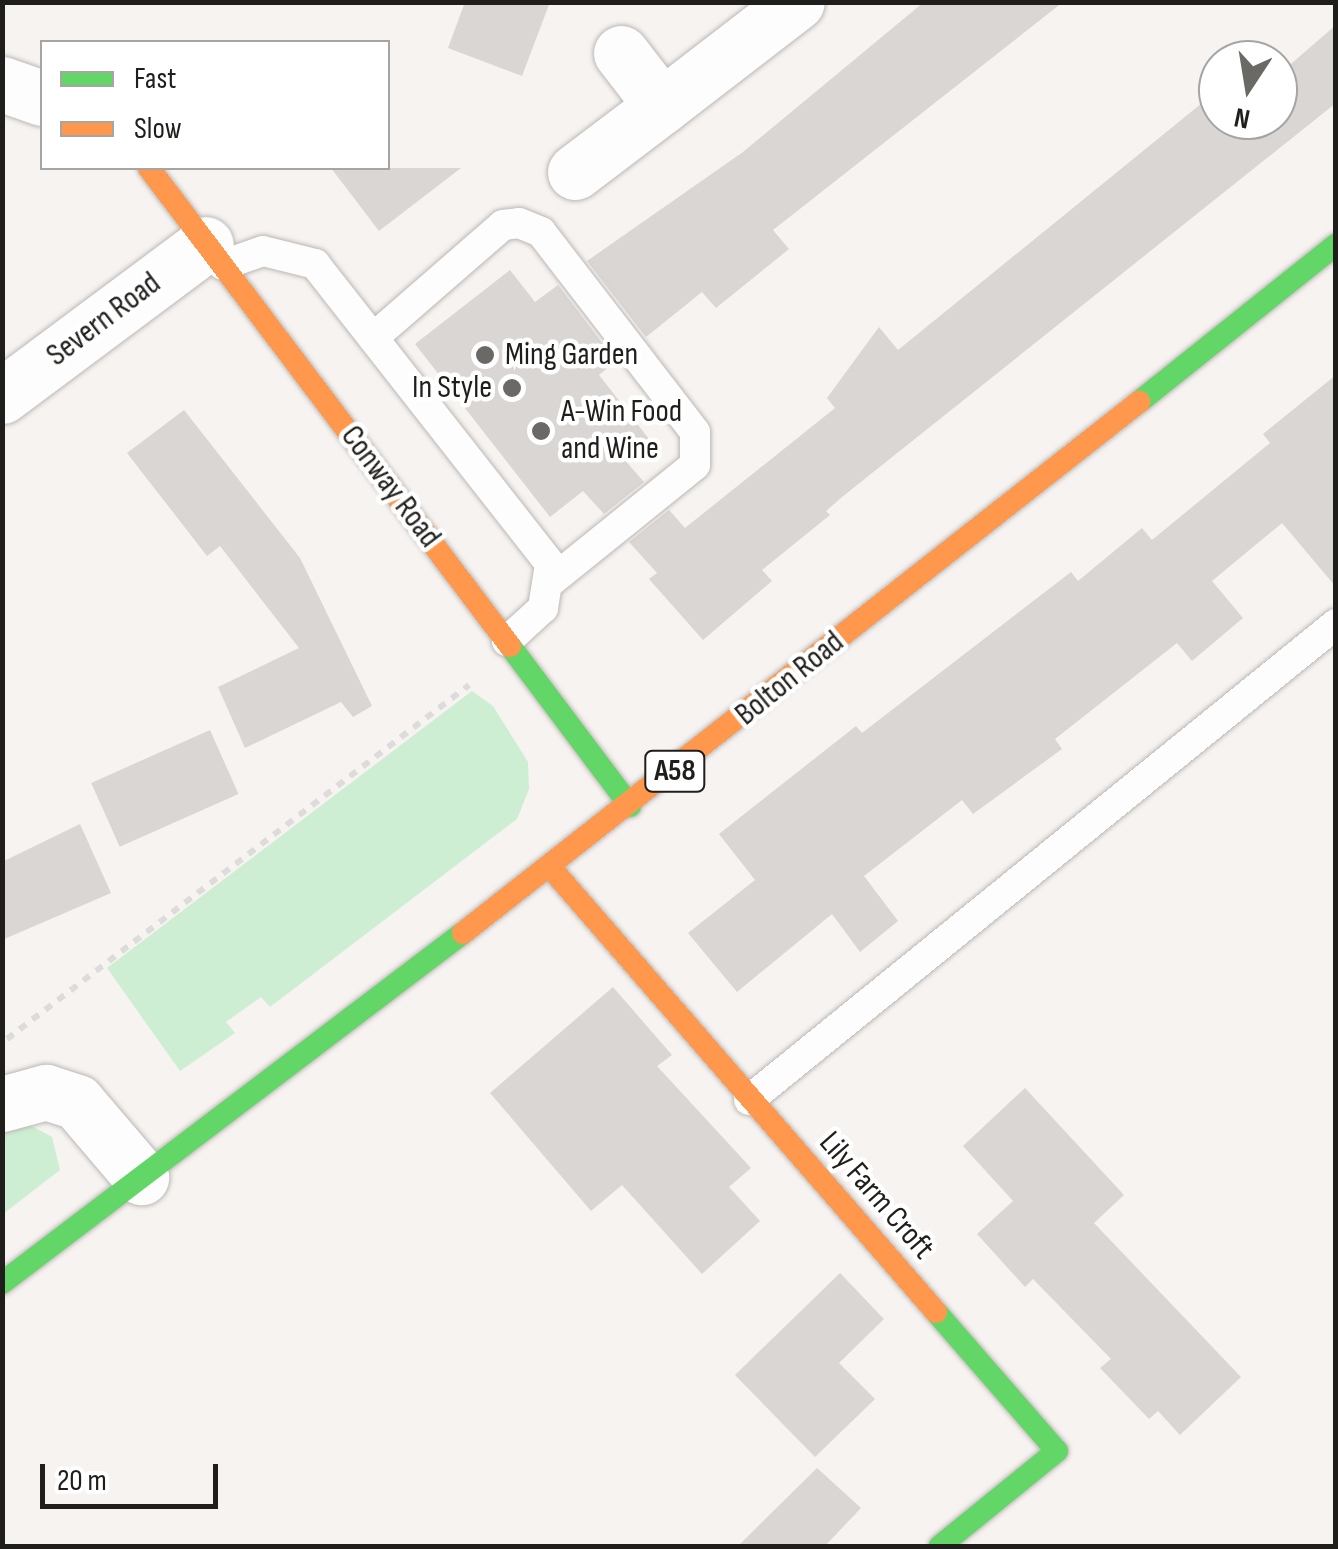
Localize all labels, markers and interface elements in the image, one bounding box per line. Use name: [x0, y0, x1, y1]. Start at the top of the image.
legend: [40, 40, 390, 170]
north arrow: [1198, 40, 1298, 140]
text: Fast: [134, 61, 176, 97]
text: N: [1231, 100, 1253, 136]
text: Slow: [134, 111, 182, 147]
street label: Severn Road: [39, 265, 169, 375]
place label: Ming Garden: [505, 336, 638, 374]
marker: Ming Garden: [474, 344, 496, 366]
place label: In Style: [412, 369, 492, 407]
marker: In Style: [501, 377, 523, 399]
place label: A-Win Food and Wine: [561, 394, 682, 469]
street label: Conway Road: [332, 419, 448, 555]
marker: A-Win Food and Wine: [530, 420, 552, 442]
street label: Bolton Road: [728, 624, 852, 734]
road number: A58: [642, 746, 708, 796]
street label: Lily Farm Croft: [810, 1125, 942, 1267]
scale bar: [45, 1444, 222, 1506]
text: 20 m: [57, 1463, 107, 1499]

